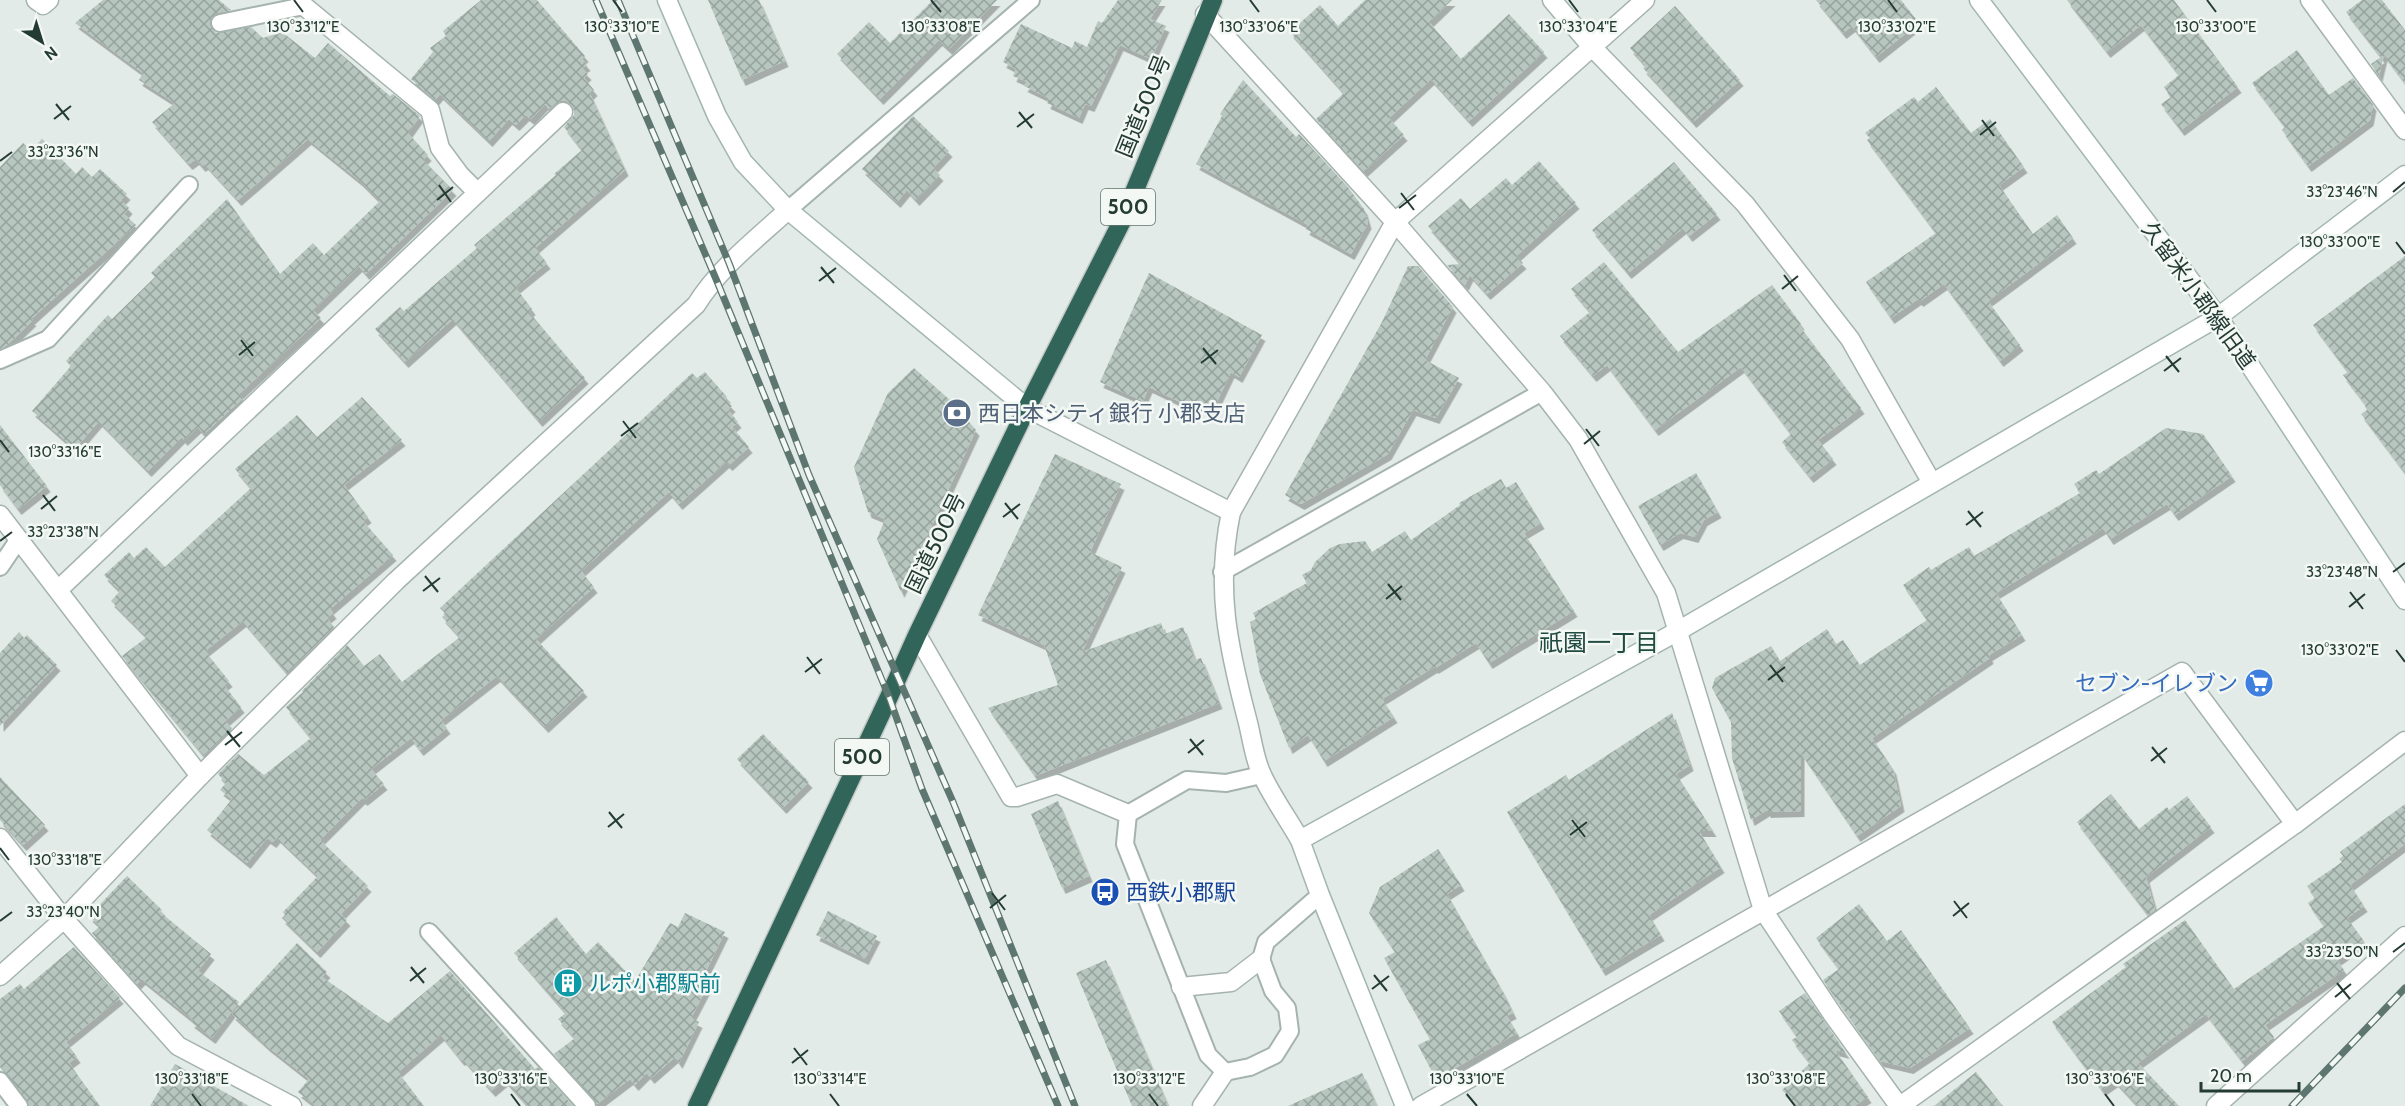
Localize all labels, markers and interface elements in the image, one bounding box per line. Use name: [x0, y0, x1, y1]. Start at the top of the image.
north arrow: [12, 12, 72, 72]
text: 130°33'12"E: [267, 18, 339, 36]
text: 130°33'10"E: [584, 18, 660, 36]
text: 130°33'08"E: [901, 18, 981, 36]
text: 130°33'06"E: [1220, 18, 1298, 36]
text: 130°33'04"E: [1539, 18, 1617, 36]
text: 130°33'02"E: [1858, 18, 1936, 36]
text: 130°33'00"E: [2176, 18, 2256, 36]
text: N: [41, 42, 61, 64]
street label: 国道500号: [1111, 51, 1176, 162]
text: 33°23'36"N: [27, 143, 99, 161]
text: 33°23'46"N: [2306, 183, 2378, 201]
road number: 500: [1101, 189, 1155, 225]
street label: 久留米小郡線旧道: [2136, 216, 2261, 374]
text: 130°33'00"E: [2300, 233, 2380, 251]
bank icon: 西日本シティ銀行 小郡支店: [941, 397, 973, 429]
place label: 西日本シティ銀行 小郡支店: [978, 400, 1246, 427]
text: 130°33'16"E: [28, 443, 102, 461]
street label: 国道500号: [900, 488, 971, 598]
text: 33°23'38"N: [27, 523, 99, 541]
text: 33°23'48"N: [2306, 563, 2378, 581]
district label: 祇園一丁目: [1539, 628, 1659, 657]
text: 130°33'02"E: [2301, 641, 2379, 659]
supermarket icon: セブン-イレブン: [2243, 667, 2275, 699]
place label: セブン-イレブン: [2075, 670, 2238, 697]
road number: 500: [835, 739, 889, 775]
text: 130°33'18"E: [28, 851, 102, 869]
bus stop icon: 西鉄小郡駅: [1089, 876, 1121, 908]
place label: 西鉄小郡駅: [1126, 879, 1236, 906]
text: 33°23'40"N: [26, 903, 100, 921]
text: 33°23'50"N: [2305, 943, 2379, 961]
building icon: ルポ小郡駅前: [552, 967, 584, 999]
place label: ルポ小郡駅前: [589, 970, 721, 997]
scale bar: [2201, 1055, 2298, 1093]
text: 20 m: [2210, 1065, 2252, 1087]
text: 130°33'18"E: [155, 1070, 229, 1088]
text: 130°33'16"E: [474, 1070, 548, 1088]
text: 130°33'14"E: [793, 1070, 867, 1088]
text: 130°33'12"E: [1113, 1070, 1185, 1088]
text: 130°33'10"E: [1429, 1070, 1505, 1088]
text: 130°33'08"E: [1746, 1070, 1826, 1088]
text: 130°33'06"E: [2066, 1070, 2144, 1088]

